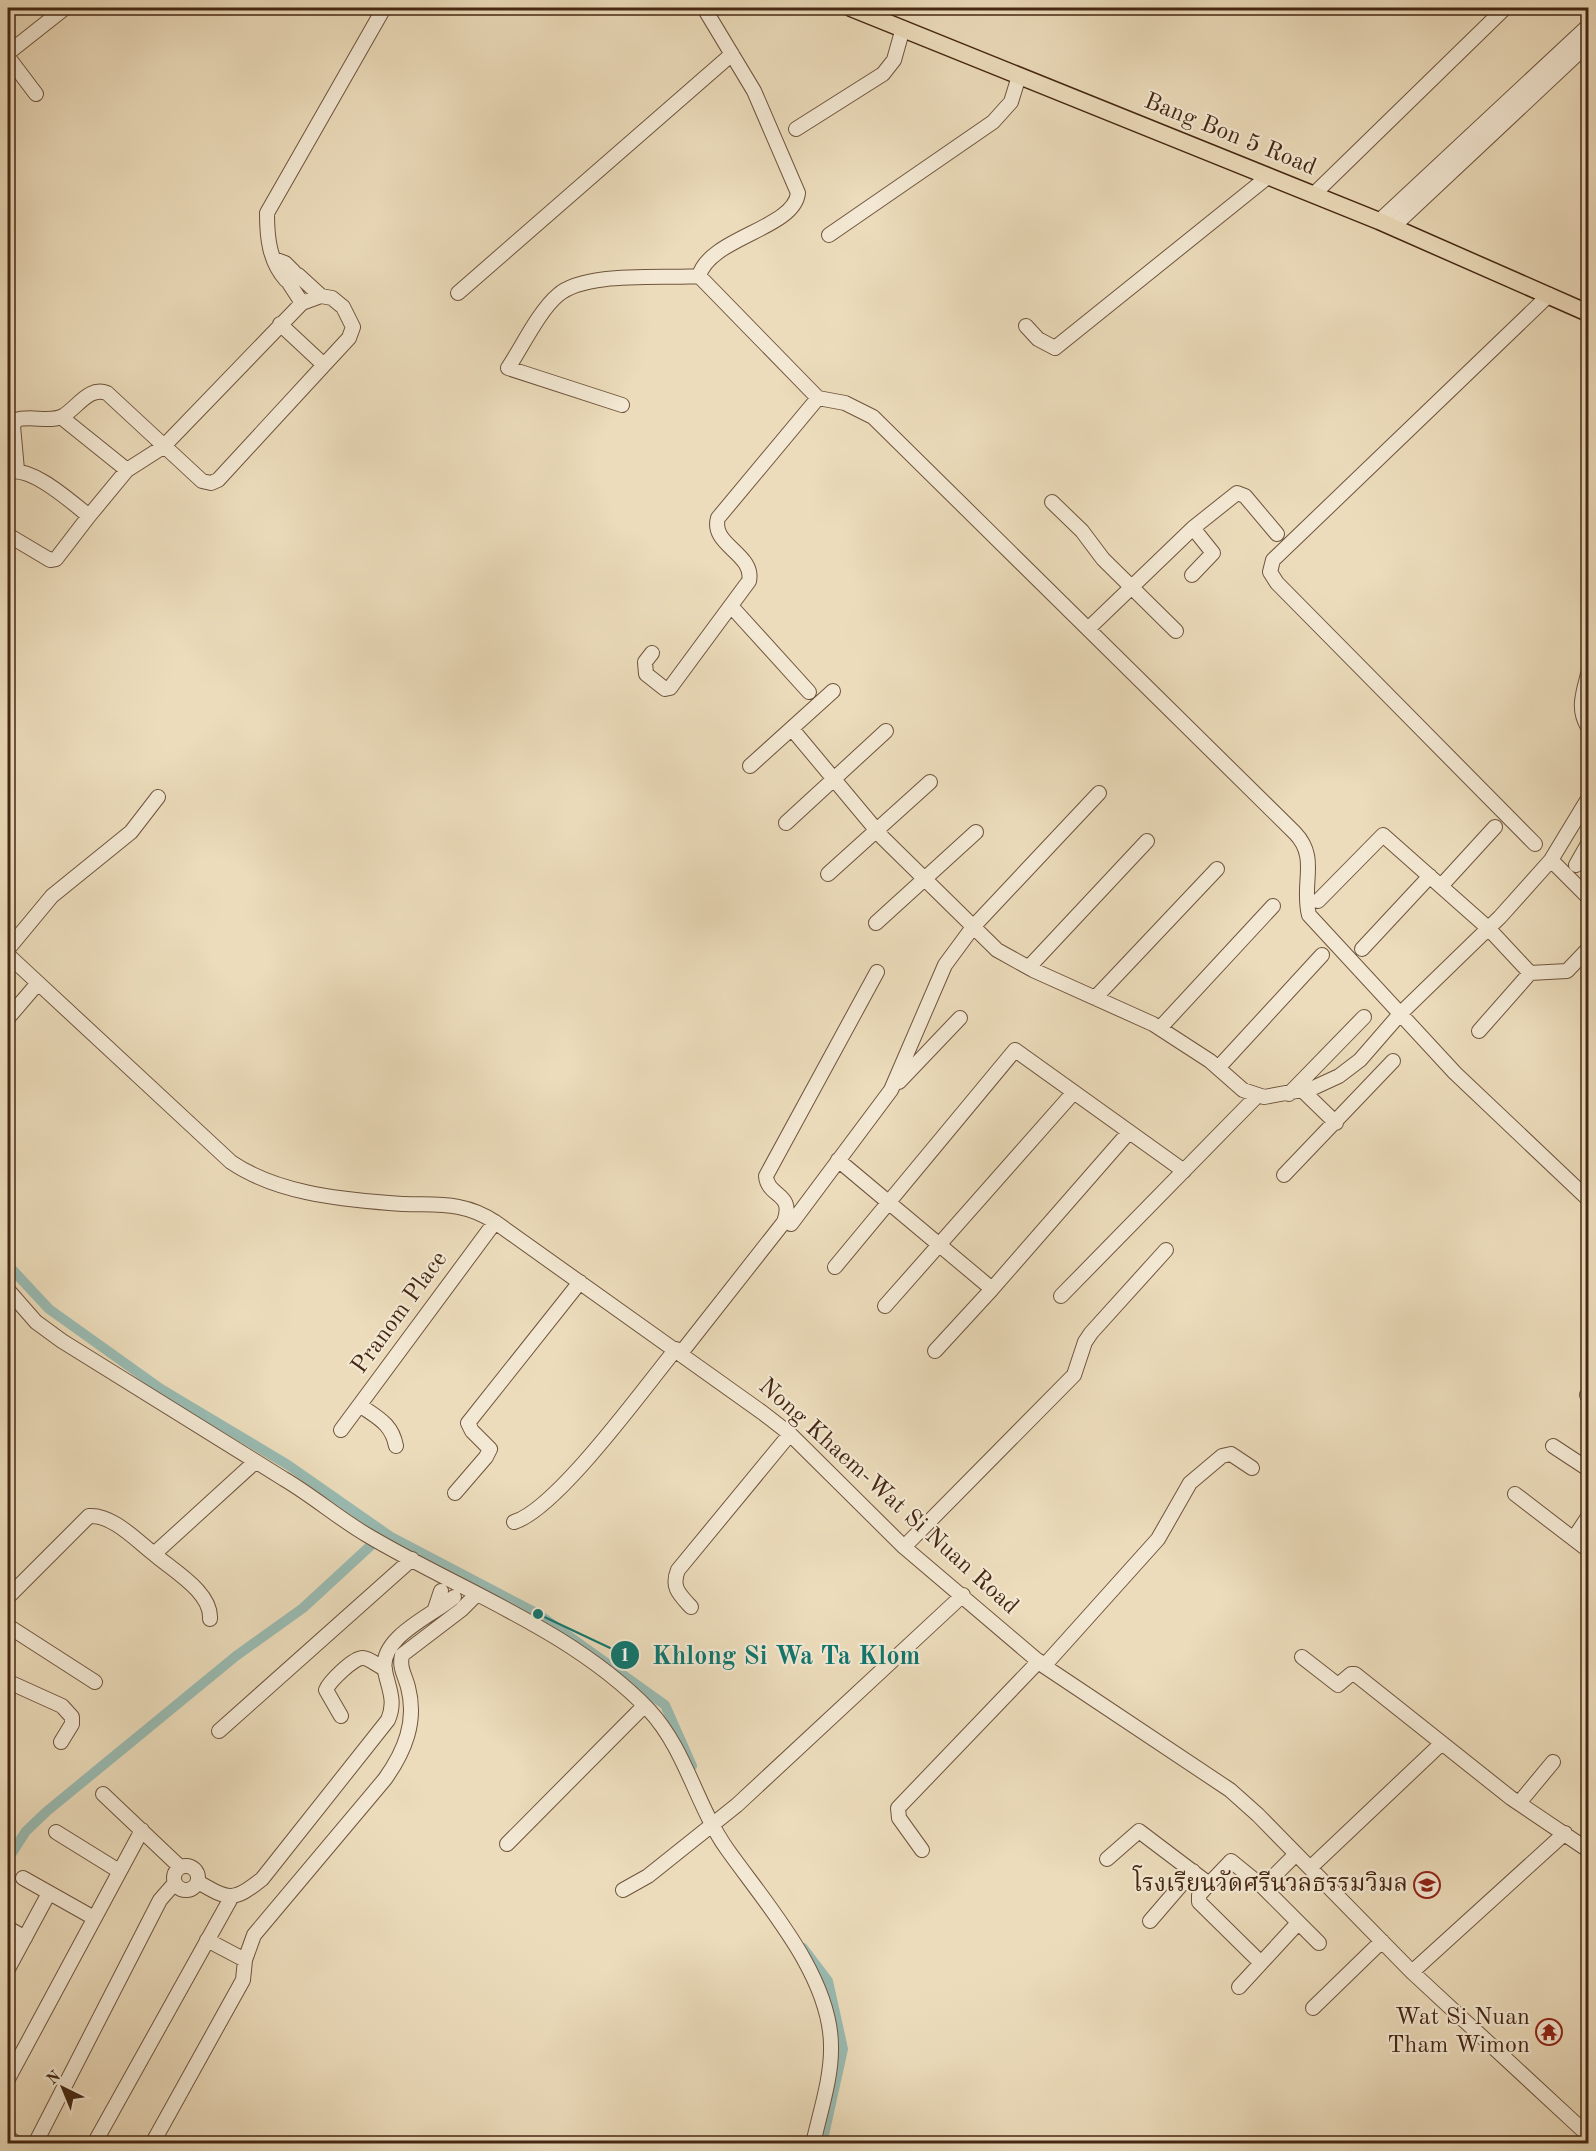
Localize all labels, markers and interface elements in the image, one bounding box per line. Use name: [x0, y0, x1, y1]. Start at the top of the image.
street label: Bang Bon 5 Road: [1141, 90, 1319, 180]
street label: Pranom Place: [348, 1247, 452, 1379]
street label: Nong Khaem-Wat Si Nuan Road: [754, 1374, 1022, 1620]
callout: Khlong Si Wa Ta Klom: [610, 1633, 932, 1677]
text: Khlong Si Wa Ta Klom: [652, 1644, 920, 1670]
text: 1: [620, 1647, 630, 1665]
place label: โรงเรียนวัดศรีนวลธรรมวิมล: [1132, 1865, 1408, 1897]
school or university icon: โรงเรียนวัดศรีนวลธรรมวิมล: [1412, 1870, 1442, 1900]
place label: Wat Si Nuan Tham Wimon: [1387, 2006, 1530, 2058]
temple icon: Wat Si Nuan Tham Wimon: [1534, 2017, 1564, 2047]
north arrow: [33, 2058, 93, 2118]
text: N: [44, 2068, 65, 2089]

